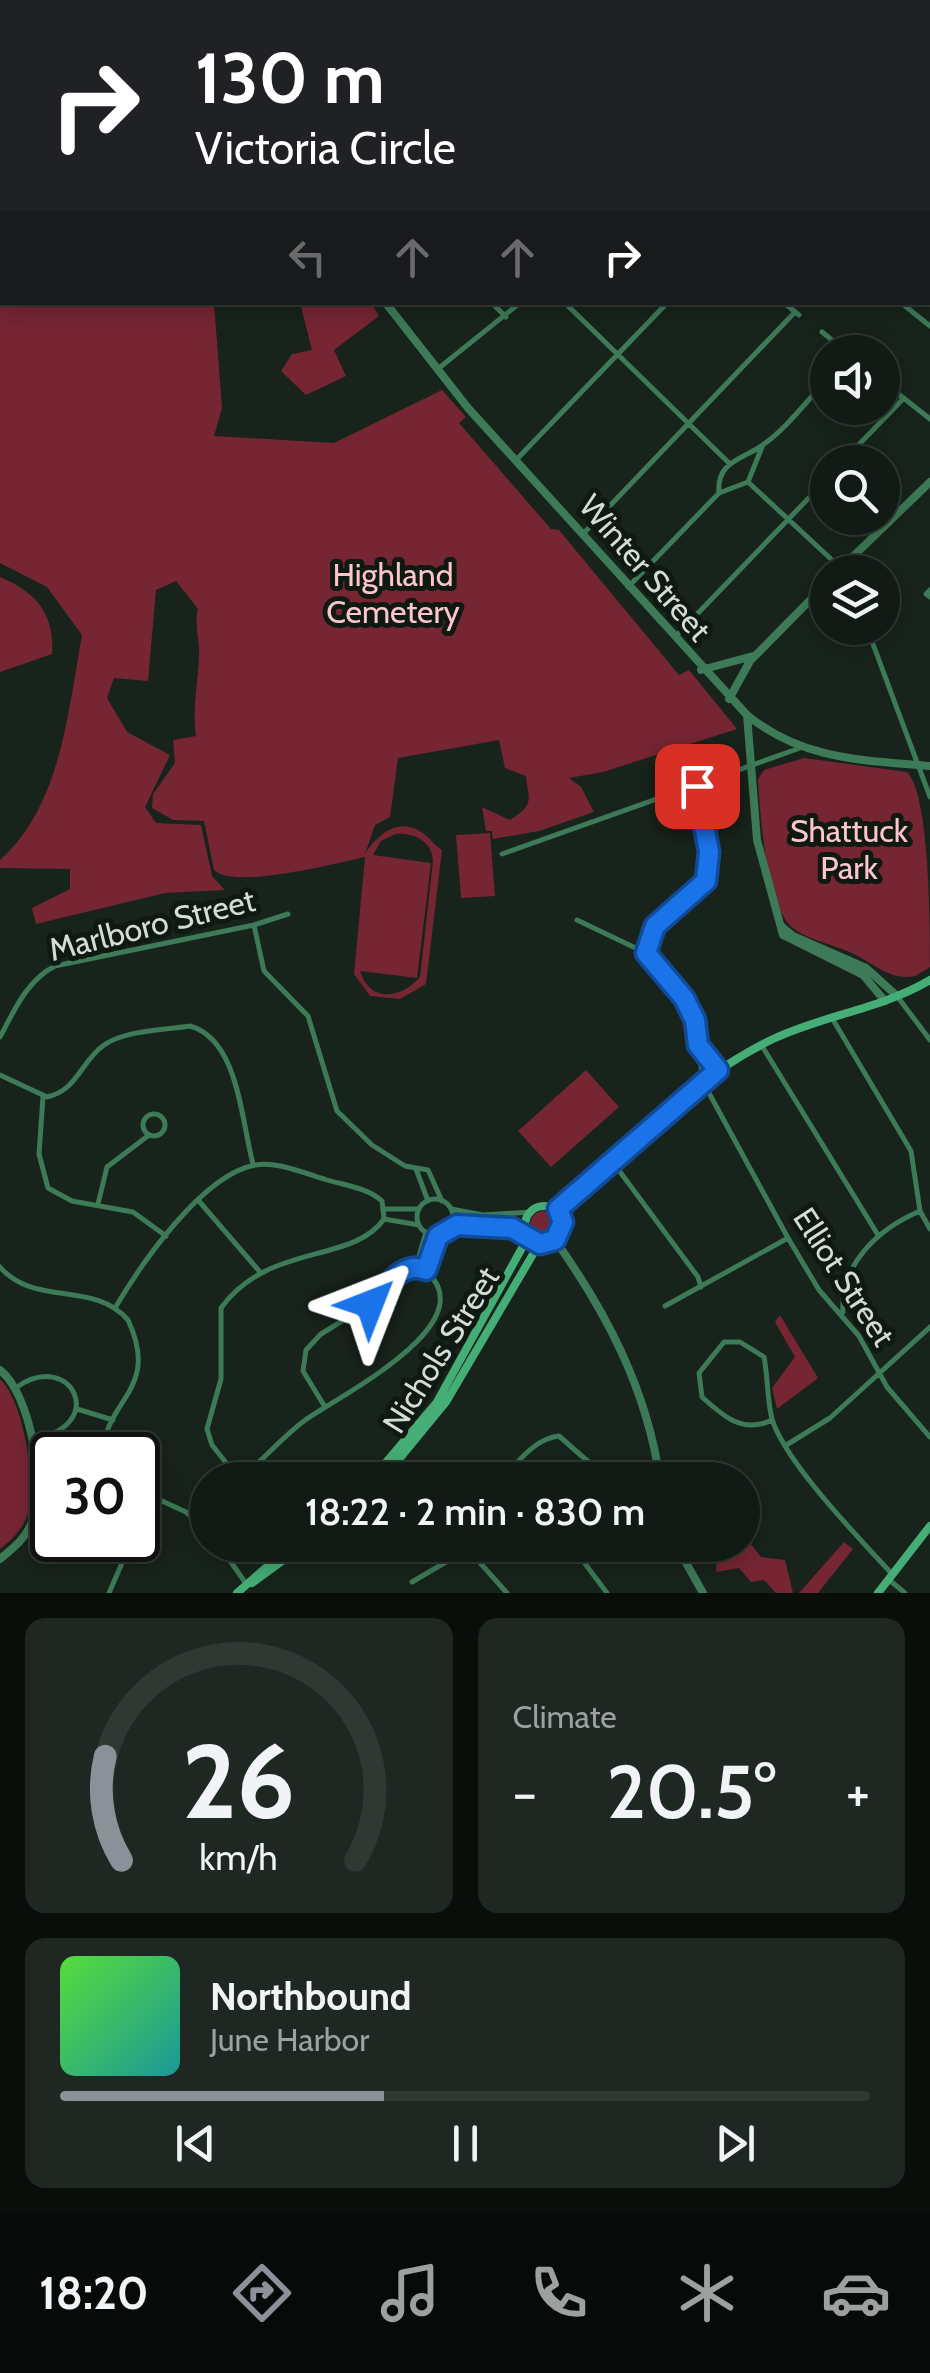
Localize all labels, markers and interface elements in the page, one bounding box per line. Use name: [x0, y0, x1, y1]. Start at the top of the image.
text: 130 m: [195, 35, 385, 121]
icon: right: [30, 40, 160, 170]
text: Victoria Circle: [195, 121, 456, 175]
icon: left: [280, 230, 335, 285]
icon: ahead: [385, 230, 440, 285]
icon: ahead: [490, 230, 545, 285]
icon: right: [595, 230, 650, 285]
map controls: [810, 335, 900, 645]
button: sound: [810, 335, 900, 425]
button: search: [810, 445, 900, 535]
street label: Winter Street: [571, 487, 720, 649]
park label: Highland Cemetery: [326, 555, 460, 631]
button: layers: [810, 555, 900, 645]
pin: [655, 744, 740, 829]
icon: arrive: [670, 759, 725, 814]
park label: Shattuck Park: [790, 811, 909, 887]
street label: Marlboro Street: [45, 880, 259, 969]
street label: Elliot Street: [785, 1200, 904, 1353]
position arrow: [318, 1252, 422, 1356]
street label: Nichols Street: [374, 1259, 507, 1440]
speed limit sign: 30: [30, 1432, 160, 1562]
text: 18:22 · 2 min · 830 m: [305, 1488, 645, 1535]
text: Climate: [513, 1697, 617, 1736]
text: 26: [182, 1718, 295, 1844]
text: 20.5°: [606, 1746, 776, 1837]
text: −: [513, 1759, 537, 1826]
text: +: [846, 1759, 870, 1826]
text: km/h: [200, 1836, 278, 1879]
text: Northbound: [210, 1973, 412, 2020]
text: June Harbor: [210, 2020, 369, 2059]
icon: previous: [168, 2116, 223, 2171]
icon: pause: [438, 2116, 493, 2171]
icon: next: [708, 2116, 763, 2171]
icon: directions: [227, 2258, 297, 2328]
icon: music: [375, 2258, 445, 2328]
icon: phone: [524, 2258, 594, 2328]
icon: climate: [672, 2258, 742, 2328]
icon: car: [821, 2258, 891, 2328]
text: 18:20: [39, 2266, 149, 2320]

